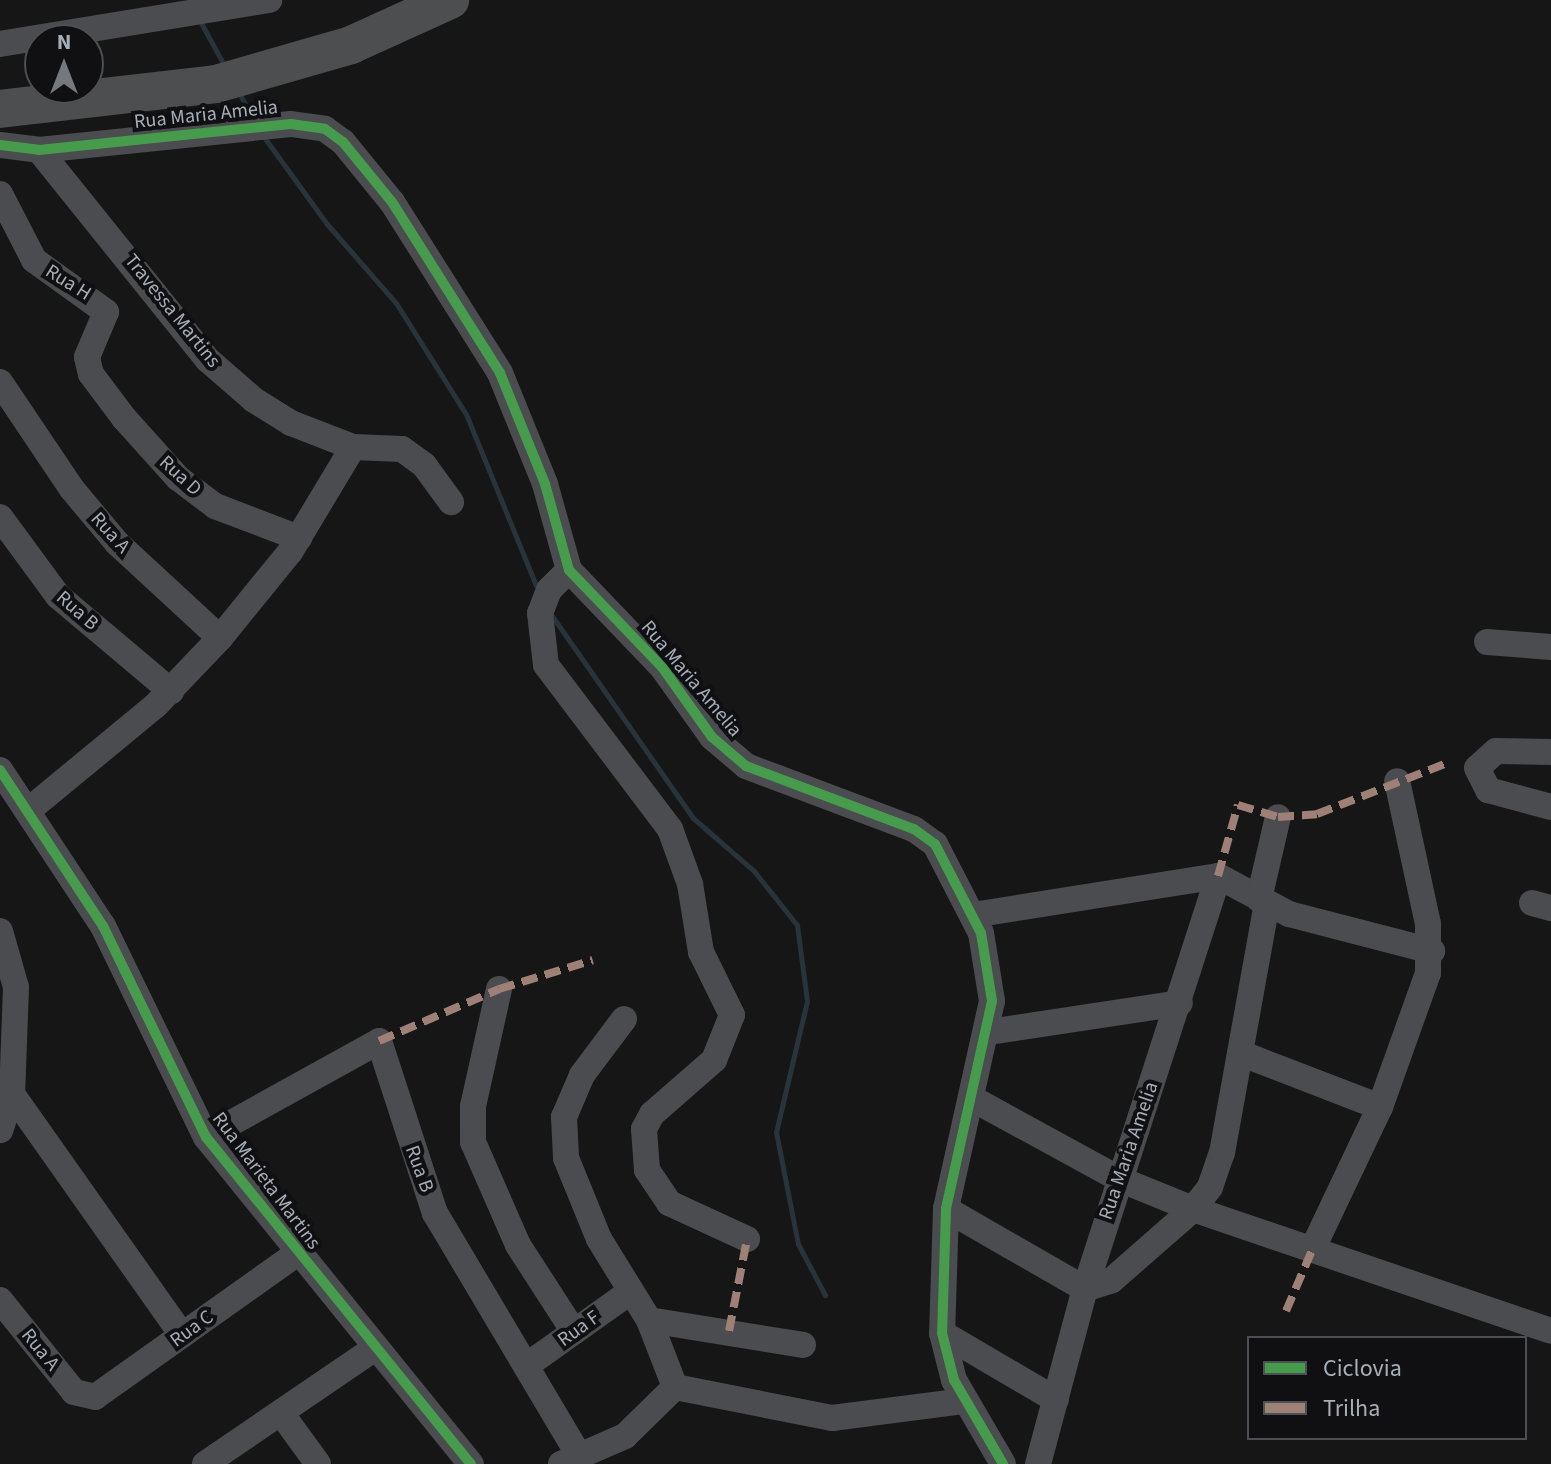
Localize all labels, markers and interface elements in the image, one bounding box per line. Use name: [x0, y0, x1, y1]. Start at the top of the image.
north arrow: [24, 24, 104, 104]
text: N: [57, 26, 71, 58]
street label: Rua Maria Amelia: [133, 96, 279, 134]
street label: Travessa Martins: [119, 249, 225, 373]
street label: Rua H: [41, 260, 95, 306]
street label: Rua D: [154, 451, 206, 501]
street label: Rua A: [85, 507, 135, 559]
street label: Rua B: [51, 586, 103, 636]
street label: Rua Maria Amelia: [635, 616, 747, 742]
street label: Rua Maria Amelia: [1094, 1079, 1164, 1223]
street label: Rua Marieta Martins: [207, 1108, 325, 1254]
street label: Rua B: [399, 1142, 439, 1196]
street label: Rua C: [166, 1305, 218, 1353]
street label: Rua F: [553, 1306, 605, 1352]
street label: Rua A: [16, 1324, 64, 1376]
legend: [1247, 1336, 1527, 1440]
text: Ciclovia: [1323, 1351, 1402, 1386]
text: Trilha: [1323, 1391, 1380, 1426]

